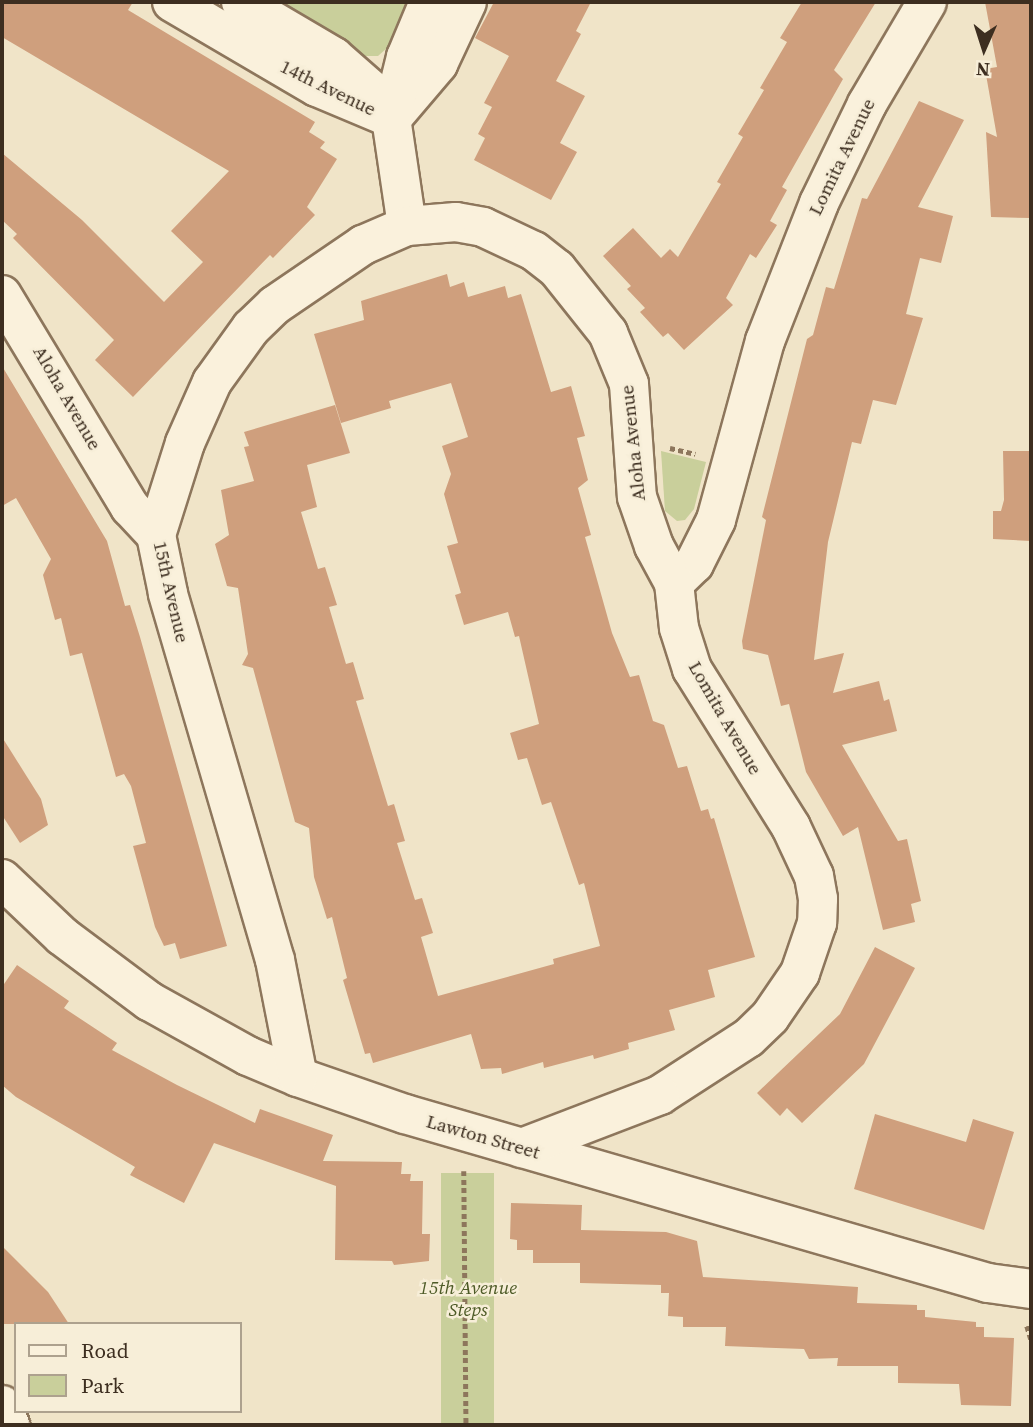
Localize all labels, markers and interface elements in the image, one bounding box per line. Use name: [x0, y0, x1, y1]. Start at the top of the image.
north arrow: [949, 14, 1019, 84]
street label: 14th Avenue: [277, 55, 379, 121]
text: N: [975, 57, 990, 83]
street label: Lomita Avenue: [804, 95, 880, 219]
street label: Aloha Avenue: [28, 342, 106, 454]
street label: Aloha Avenue: [616, 384, 650, 502]
street label: 15th Avenue: [148, 539, 194, 645]
street label: Lomita Avenue: [683, 657, 767, 779]
street label: Lawton Street: [424, 1110, 542, 1164]
park label: 15th Avenue Steps: [419, 1277, 517, 1321]
legend: [14, 1322, 242, 1413]
text: Road: [81, 1336, 129, 1365]
text: Park: [81, 1371, 124, 1400]

